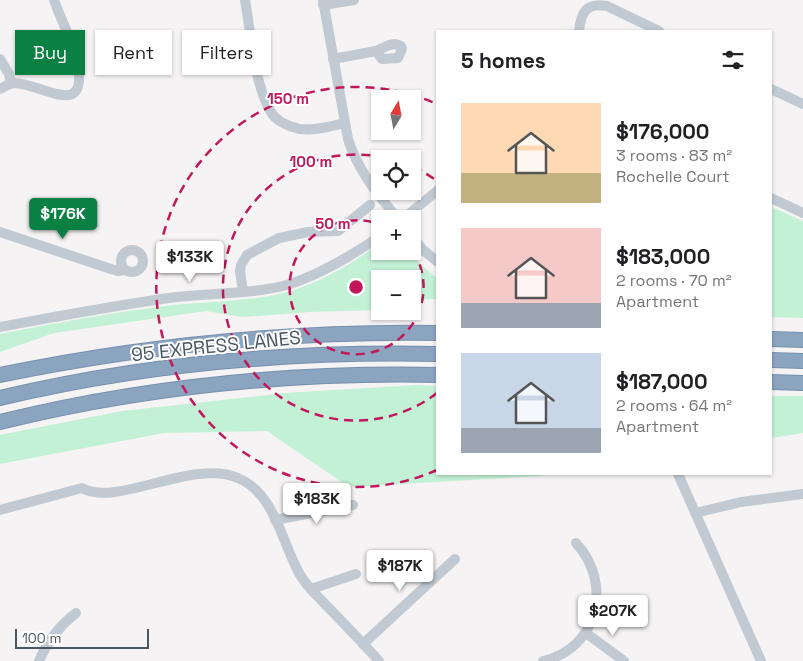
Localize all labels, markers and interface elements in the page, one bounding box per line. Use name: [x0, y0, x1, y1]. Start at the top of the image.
chip: Buy: [15, 30, 85, 75]
chip: Rent: [95, 30, 172, 75]
chip: Filters: [182, 30, 271, 75]
icon: filters: [719, 46, 747, 74]
text: 5 homes: [461, 47, 546, 74]
text: 150 m: [267, 89, 309, 108]
north arrow: [371, 90, 421, 140]
map controls: [371, 90, 421, 320]
text: $176,000: [616, 118, 709, 145]
icon: home: [501, 123, 561, 183]
text: 3 rooms · 83 m²: [616, 145, 732, 166]
button: locate: [371, 150, 421, 200]
text: 100 m: [290, 152, 332, 171]
text: Rochelle Court: [616, 166, 730, 187]
pin: $176K: [28, 198, 98, 240]
text: $176K: [40, 203, 86, 224]
button: +: [371, 210, 421, 260]
text: 50 m: [315, 214, 351, 233]
pin: $133K: [155, 240, 225, 283]
text: $183,000: [616, 243, 710, 270]
text: $133K: [167, 246, 213, 267]
icon: home: [501, 248, 561, 308]
button: −: [371, 270, 421, 320]
text: 2 rooms · 70 m²: [616, 270, 732, 291]
centre of rings: [347, 278, 365, 296]
text: Apartment: [616, 291, 699, 312]
street label: 95 EXPRESS LANES: [130, 325, 302, 367]
text: $187,000: [616, 368, 708, 395]
icon: home: [501, 373, 561, 433]
text: 2 rooms · 64 m²: [616, 395, 732, 416]
text: Apartment: [616, 416, 699, 437]
pin: $183K: [282, 482, 352, 525]
text: $183K: [294, 488, 340, 509]
pin: $187K: [365, 550, 435, 592]
text: $187K: [377, 555, 423, 576]
pin: $207K: [578, 594, 648, 637]
text: $207K: [589, 600, 637, 621]
scale bar: [15, 626, 149, 649]
text: 100 m: [22, 629, 61, 647]

